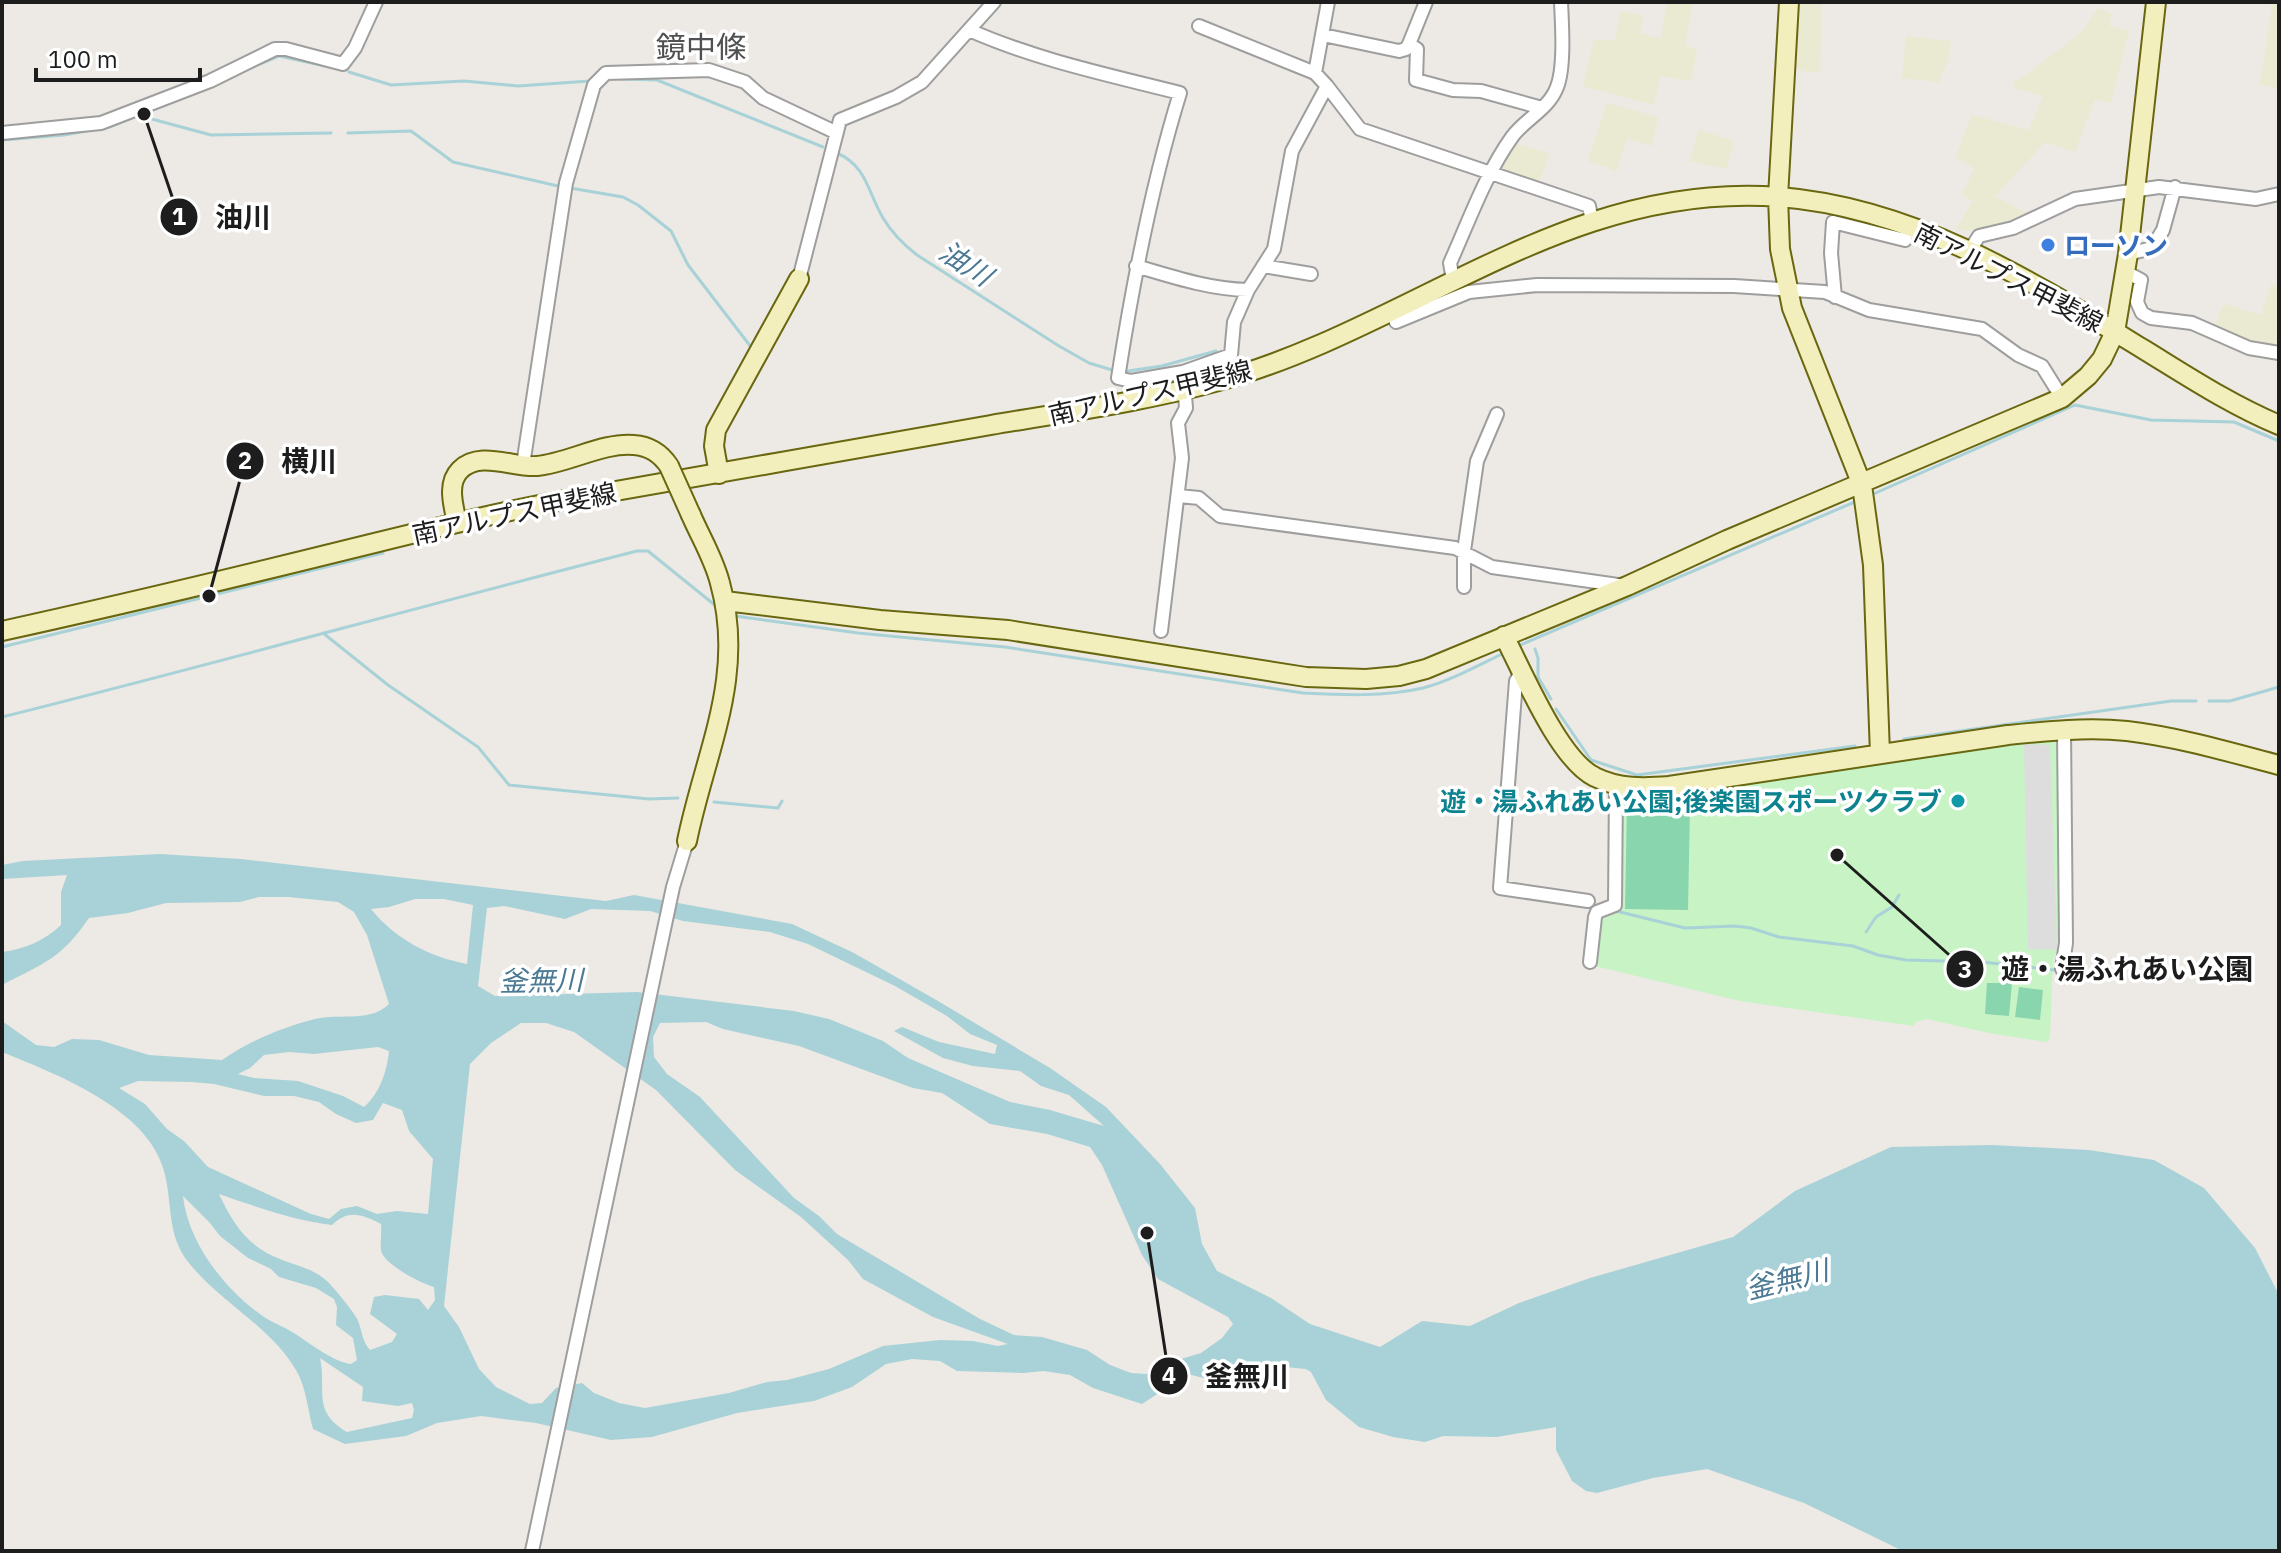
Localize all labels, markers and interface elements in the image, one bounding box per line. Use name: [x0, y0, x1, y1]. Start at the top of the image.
district label: 鏡中條: [656, 27, 746, 66]
scale bar: [36, 32, 200, 82]
text: 100 m: [48, 43, 118, 75]
callout: 油川: [159, 191, 287, 243]
text: 油川: [215, 198, 271, 235]
text: 1: [172, 200, 186, 232]
street label: 南アルプス甲斐線: [1909, 215, 2109, 339]
place label: ローソン: [2064, 228, 2168, 262]
water label: 油川: [932, 232, 1002, 295]
marker: ローソン: [2039, 236, 2057, 254]
street label: 南アルプス甲斐線: [1045, 352, 1255, 432]
callout: 横川: [225, 435, 353, 487]
text: 横川: [281, 442, 337, 479]
text: 2: [238, 444, 252, 476]
street label: 南アルプス甲斐線: [409, 475, 619, 551]
place label: 遊・湯ふれあい公園;後楽園スポーツクラブ: [1440, 784, 1942, 818]
marker: 遊・湯ふれあい公園;後楽園スポーツクラブ: [1949, 792, 1967, 810]
callout: 遊・湯ふれあい公園: [1945, 943, 2269, 995]
text: 遊・湯ふれあい公園: [2001, 950, 2253, 987]
text: 3: [1958, 953, 1972, 985]
water label: 釜無川: [499, 961, 586, 999]
water label: 釜無川: [1742, 1250, 1835, 1307]
callout: 釜無川: [1149, 1350, 1305, 1402]
text: 釜無川: [1205, 1357, 1289, 1394]
text: 4: [1162, 1359, 1176, 1391]

